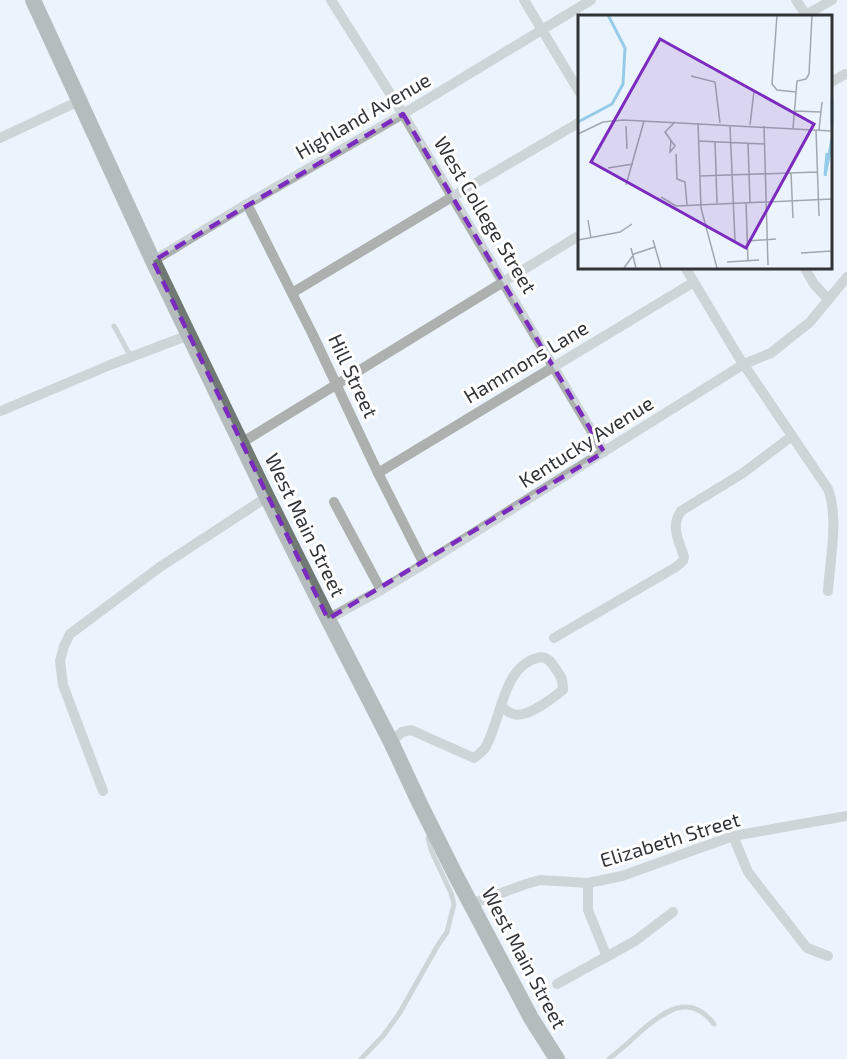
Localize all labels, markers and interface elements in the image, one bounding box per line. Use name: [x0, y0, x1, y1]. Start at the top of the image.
inset map: [578, 15, 832, 268]
street label: Highland Avenue: [291, 67, 434, 164]
street label: West College Street: [430, 132, 542, 298]
street label: Hammons Lane: [459, 315, 592, 408]
street label: Hill Street: [324, 330, 384, 422]
street label: Kentucky Avenue: [514, 390, 657, 492]
street label: West Main Street: [261, 449, 351, 601]
street label: Elizabeth Street: [597, 806, 743, 872]
street label: West Main Street: [477, 883, 572, 1033]

